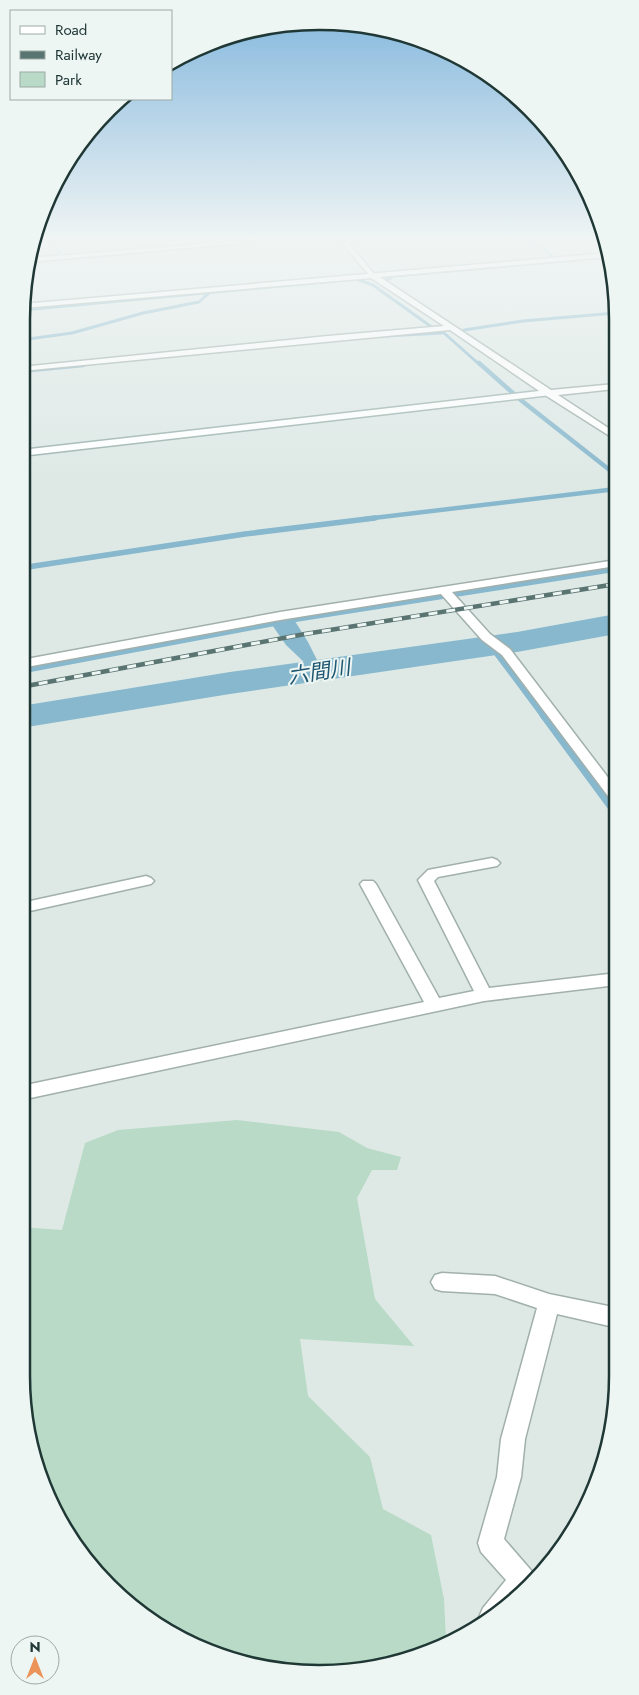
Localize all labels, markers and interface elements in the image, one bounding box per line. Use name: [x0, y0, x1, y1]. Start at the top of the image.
legend: [10, 10, 172, 100]
text: Road: [55, 19, 87, 41]
text: Railway: [55, 44, 102, 66]
text: Park: [55, 69, 82, 91]
water label: 六間川: [286, 652, 354, 692]
north arrow: [10, 1635, 60, 1685]
text: N: [29, 1637, 41, 1657]

